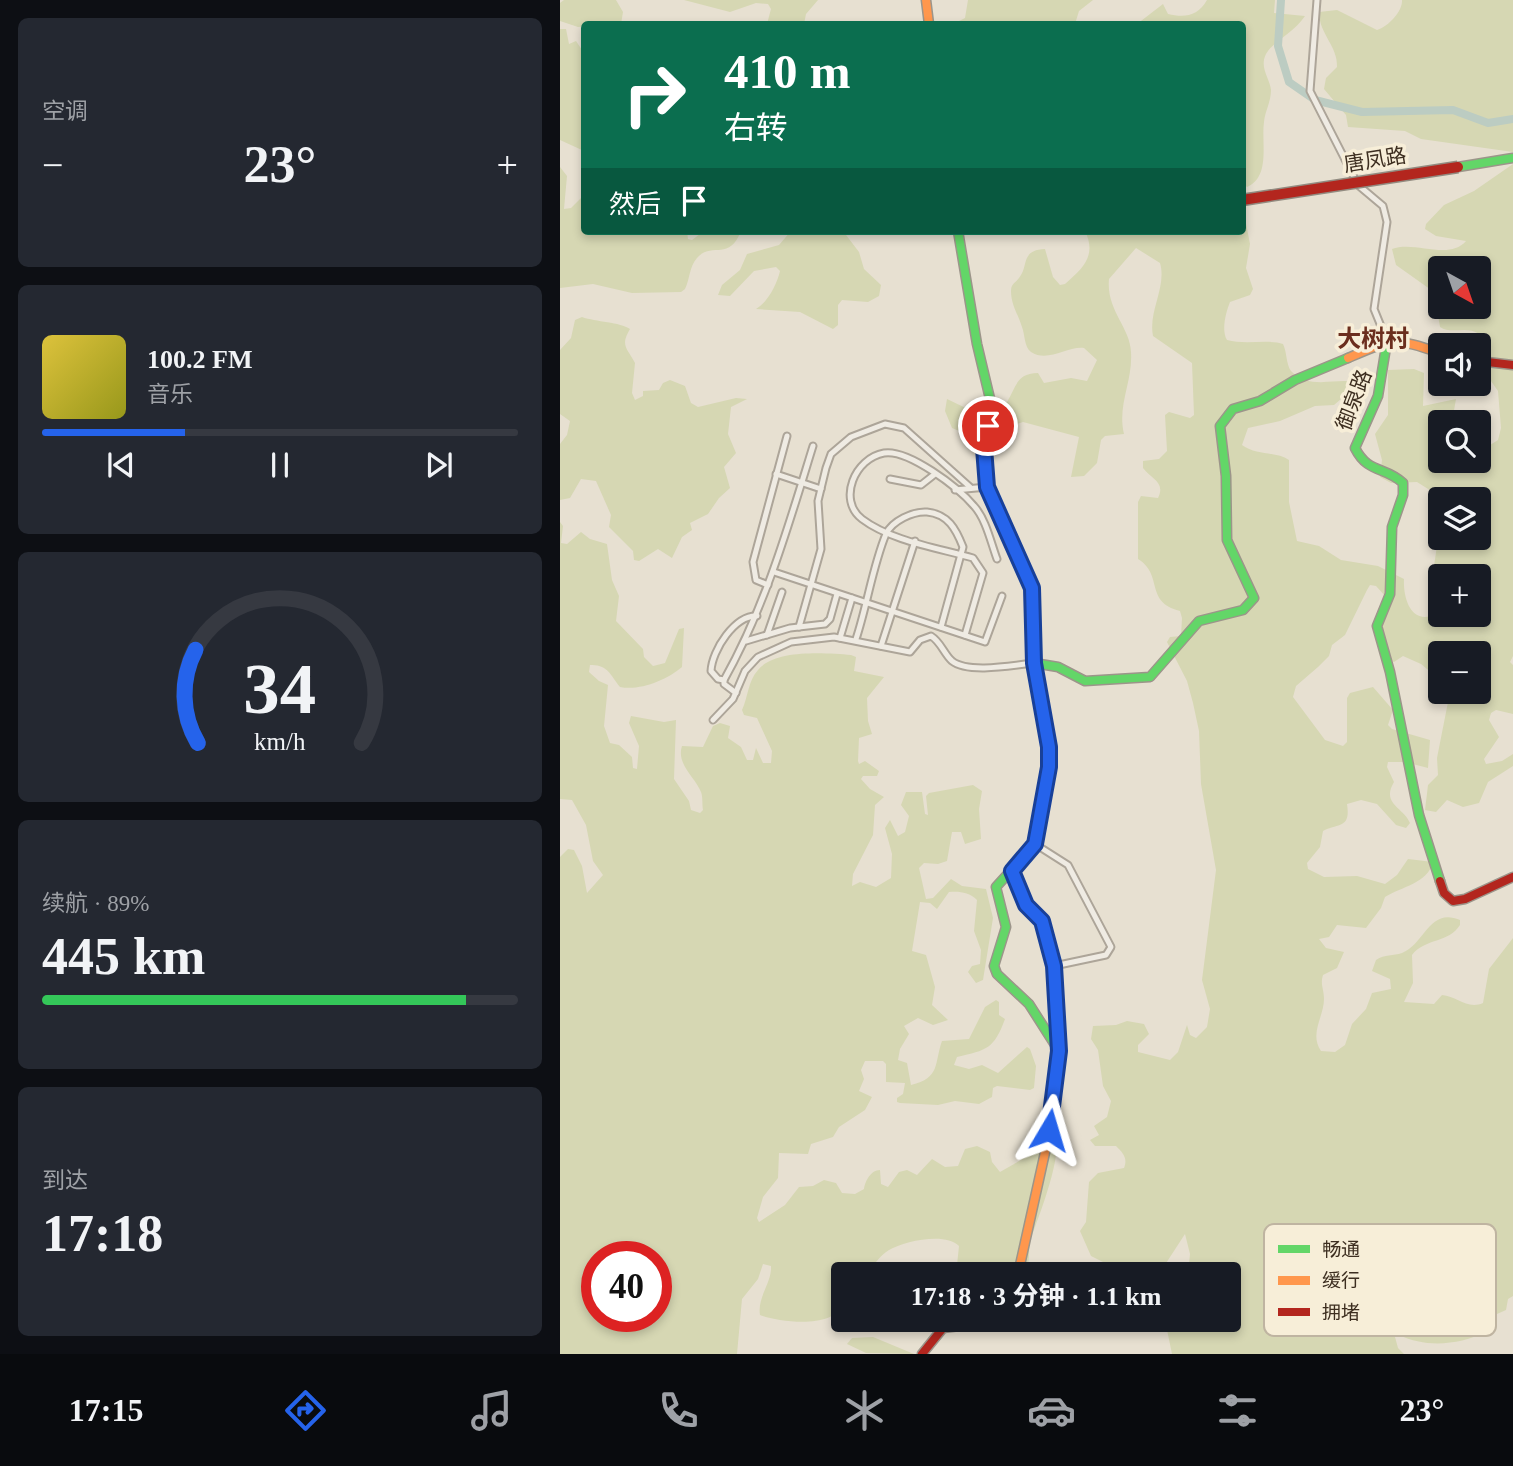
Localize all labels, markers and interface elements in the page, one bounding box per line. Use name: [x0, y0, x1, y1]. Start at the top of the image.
text: 410 m: [724, 44, 851, 99]
icon: right: [609, 49, 700, 140]
text: 空调: [42, 99, 88, 124]
text: 右转: [724, 110, 788, 146]
text: 23°: [244, 136, 316, 193]
street label: 唐凤路: [1342, 143, 1408, 177]
text: −: [42, 144, 63, 186]
text: +: [497, 144, 518, 186]
icon: arrive: [675, 182, 713, 220]
text: 然后: [609, 190, 661, 219]
north arrow: [1428, 256, 1491, 318]
map controls: [1428, 256, 1491, 704]
district label: 大树村: [1337, 326, 1409, 352]
button: sound: [1428, 333, 1491, 396]
text: 100.2 FM: [147, 345, 252, 374]
street label: 御泉路: [1332, 366, 1376, 434]
text: 音乐: [147, 382, 193, 407]
pin: [958, 396, 1018, 456]
icon: arrive: [969, 407, 1007, 445]
button: search: [1428, 410, 1491, 473]
icon: previous: [102, 446, 140, 484]
icon: pause: [261, 446, 299, 484]
icon: next: [420, 446, 458, 484]
button: layers: [1428, 487, 1491, 550]
button: +: [1428, 564, 1491, 627]
button: −: [1428, 641, 1491, 704]
text: 34: [244, 648, 316, 729]
text: km/h: [254, 728, 306, 755]
text: 续航 · 89%: [42, 891, 149, 916]
text: 445 km: [42, 928, 205, 985]
position arrow: [1012, 1093, 1086, 1167]
text: 到达: [42, 1168, 88, 1193]
text: 17:18: [42, 1205, 163, 1262]
legend: [1264, 1224, 1496, 1336]
text: 畅通: [1322, 1239, 1360, 1260]
speed limit sign: 40: [581, 1241, 672, 1332]
text: 缓行: [1322, 1270, 1360, 1291]
text: 17:18 · 3 分钟 · 1.1 km: [911, 1282, 1161, 1311]
text: 拥堵: [1322, 1302, 1360, 1323]
icon: directions: [281, 1386, 330, 1435]
icon: music: [467, 1386, 516, 1435]
icon: phone: [654, 1386, 703, 1435]
icon: climate: [840, 1386, 889, 1435]
icon: car: [1027, 1386, 1076, 1435]
icon: filters: [1213, 1386, 1262, 1435]
text: 17:15: [69, 1392, 143, 1428]
text: 23°: [1399, 1392, 1444, 1428]

